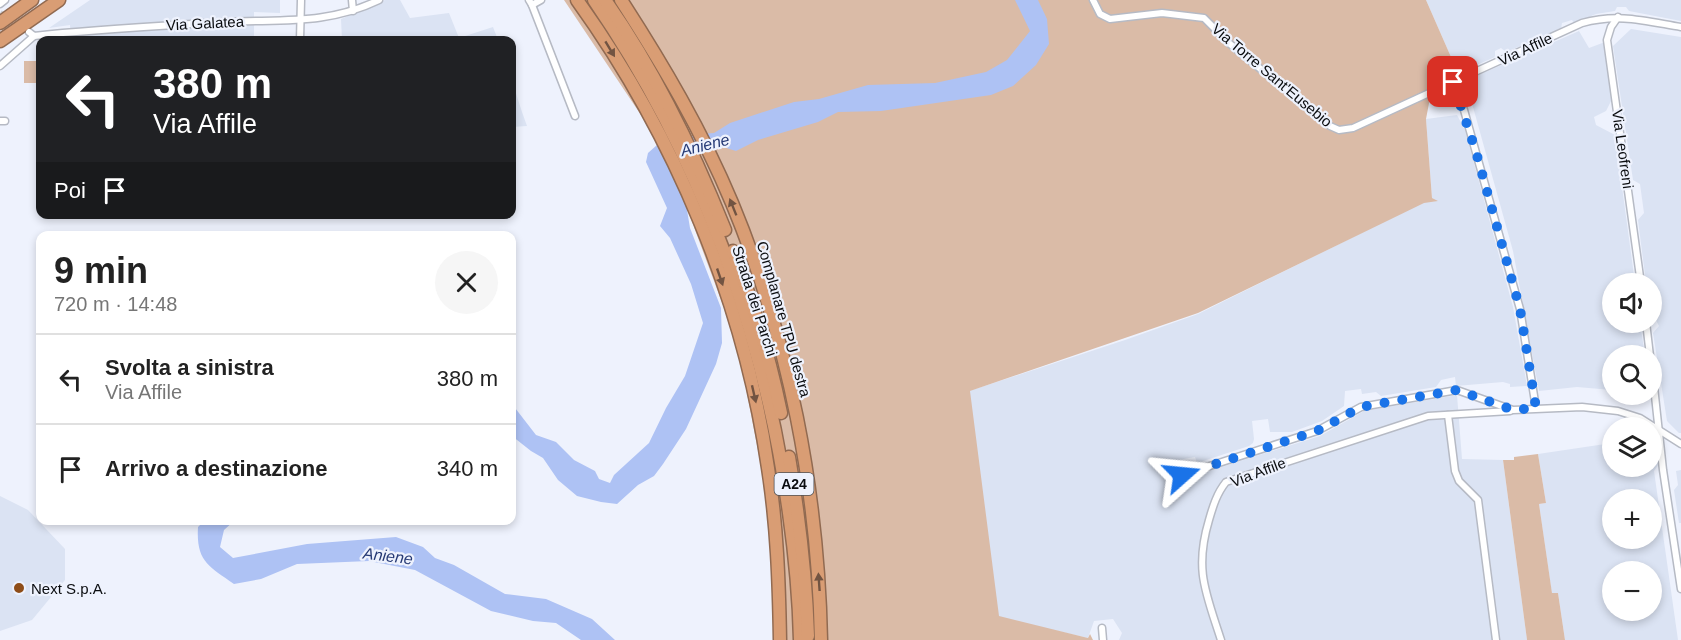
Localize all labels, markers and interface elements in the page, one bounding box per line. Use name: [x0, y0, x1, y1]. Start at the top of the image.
street label: Via Galatea: [166, 12, 245, 34]
street label: Via Torre Sant'Eusebio: [1208, 20, 1336, 130]
street label: Via Affile: [1495, 29, 1555, 69]
one-way arrow: [604, 41, 615, 57]
pin: [1427, 56, 1478, 107]
icon: left: [54, 60, 132, 138]
text: 380 m: [153, 60, 272, 107]
icon: arrive: [1436, 65, 1469, 98]
street label: Via Leofreni: [1609, 108, 1637, 190]
text: Via Affile: [153, 109, 257, 139]
water label: Aniene: [678, 131, 731, 160]
icon: arrive: [98, 174, 131, 207]
text: Poi: [54, 178, 86, 203]
one-way arrow: [728, 197, 738, 215]
street label: Complanare TPU destra: [754, 239, 815, 400]
street label: Strada dei Parchi: [729, 244, 781, 358]
text: 9 min: [54, 250, 148, 291]
button: close: [435, 251, 498, 314]
one-way arrow: [715, 268, 725, 286]
map controls: [1602, 273, 1662, 621]
button: sound: [1602, 273, 1662, 333]
text: 720 m · 14:48: [54, 293, 177, 315]
button: search: [1602, 345, 1662, 405]
text: Svolta a sinistra: [105, 355, 274, 380]
icon: left: [54, 363, 87, 396]
text: 380 m: [437, 366, 498, 391]
text: Via Affile: [105, 381, 182, 403]
one-way arrow: [749, 385, 759, 404]
button: layers: [1602, 417, 1662, 477]
position arrow: [1150, 443, 1214, 507]
icon: arrive: [54, 453, 87, 486]
street label: Via Affile: [1228, 454, 1288, 490]
text: Arrivo a destinazione: [105, 456, 328, 481]
text: 340 m: [437, 456, 498, 481]
road number: A24: [774, 473, 814, 495]
button: +: [1602, 489, 1662, 549]
water label: Aniene: [361, 544, 414, 567]
button: −: [1602, 561, 1662, 621]
one-way arrow: [814, 572, 824, 591]
place label: Next S.p.A.: [31, 580, 107, 597]
marker: Next S.p.A.: [12, 581, 26, 595]

